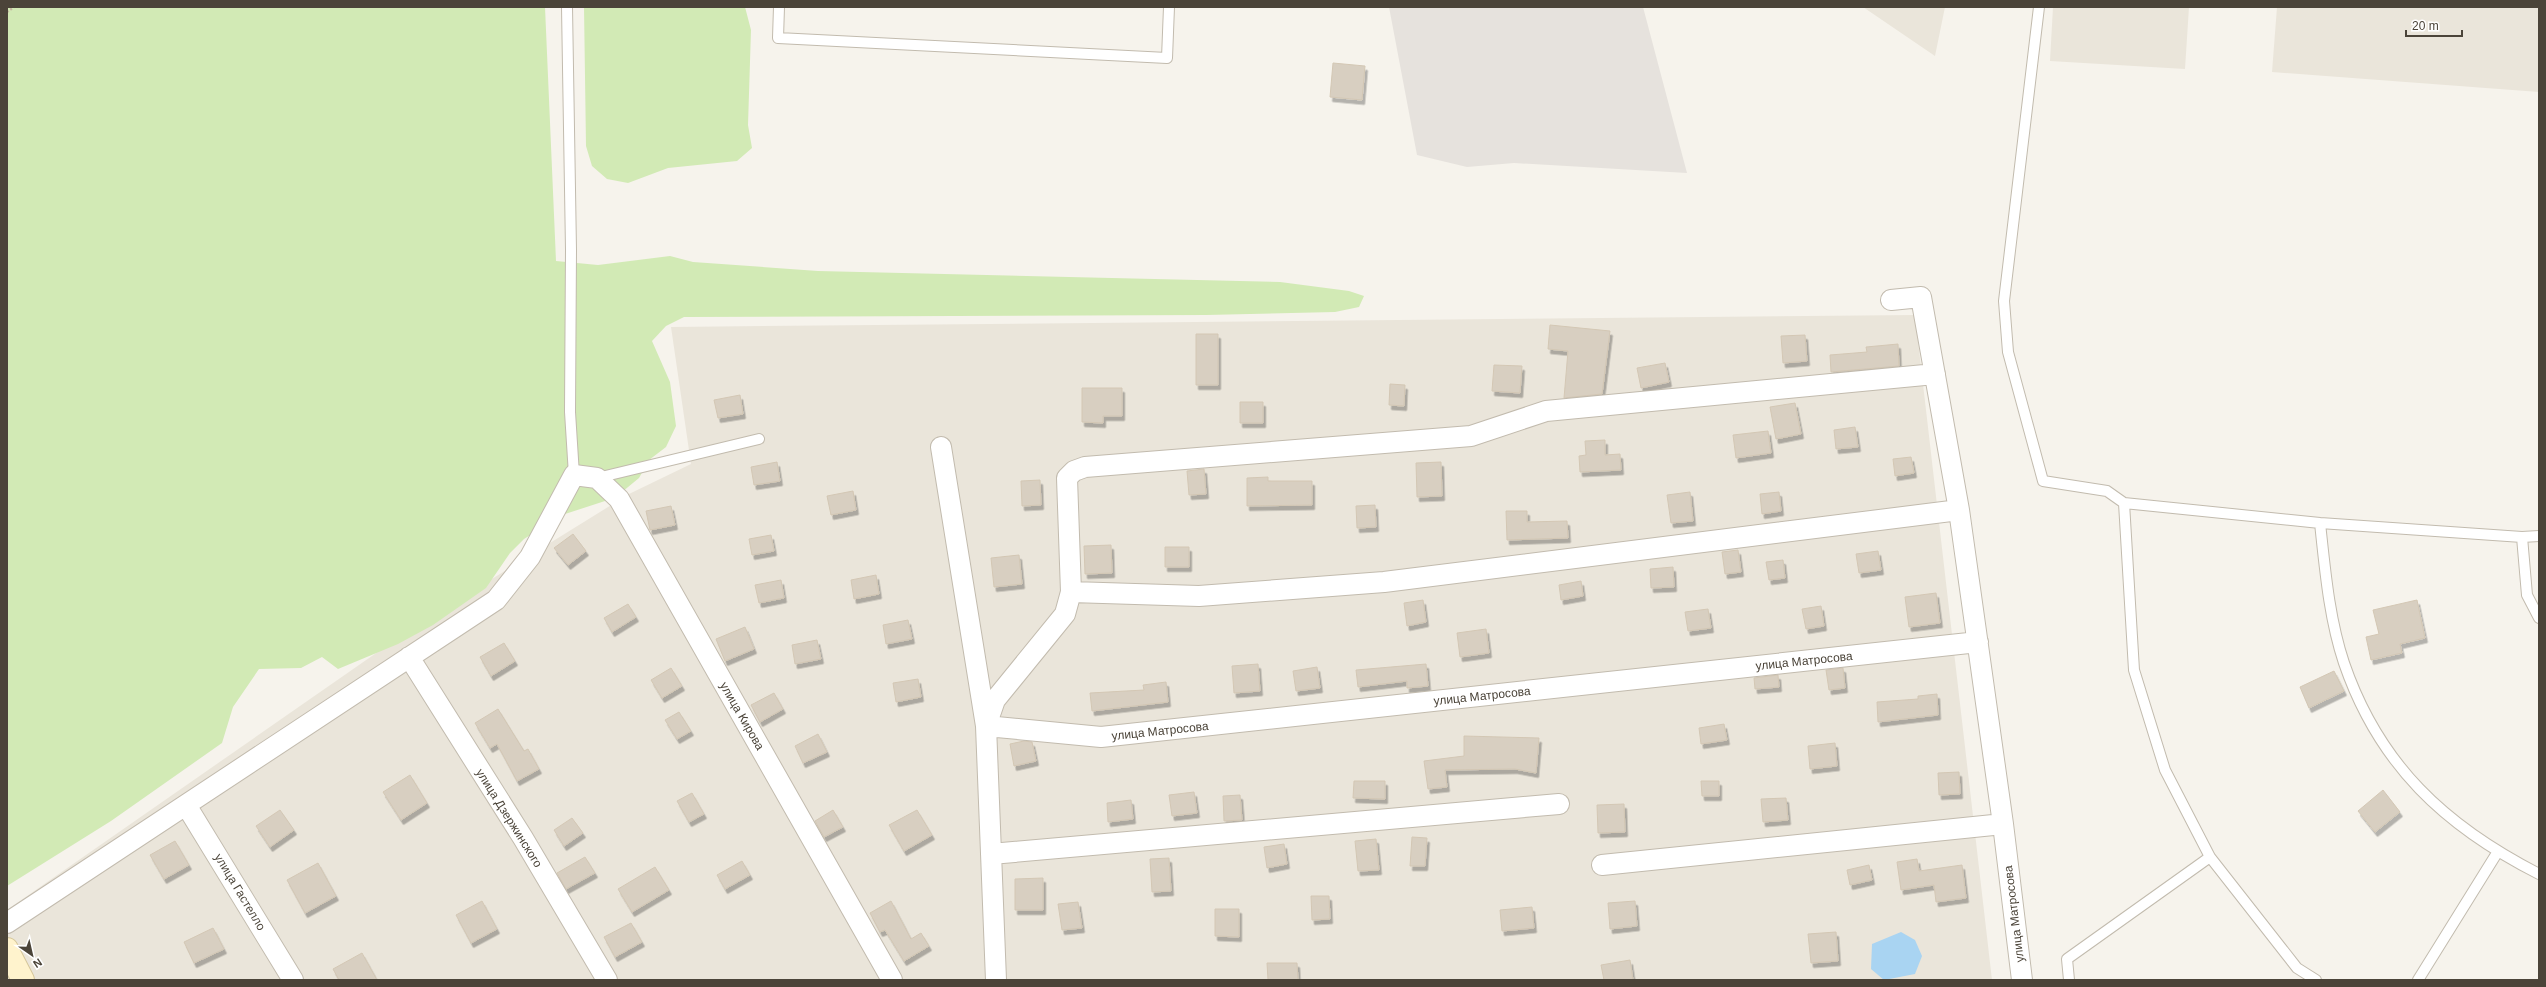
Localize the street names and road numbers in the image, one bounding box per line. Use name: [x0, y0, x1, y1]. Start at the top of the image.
street label: улица Матросова: [1755, 649, 1854, 673]
street label: улица Кирова: [717, 679, 767, 753]
street label: улица Матросова: [1433, 684, 1532, 708]
street label: улица Матросова: [1111, 719, 1210, 743]
street label: улица Дзержинского: [473, 766, 545, 870]
street label: улица Гастелло: [212, 851, 269, 933]
street label: улица Матросова: [2001, 864, 2027, 963]

